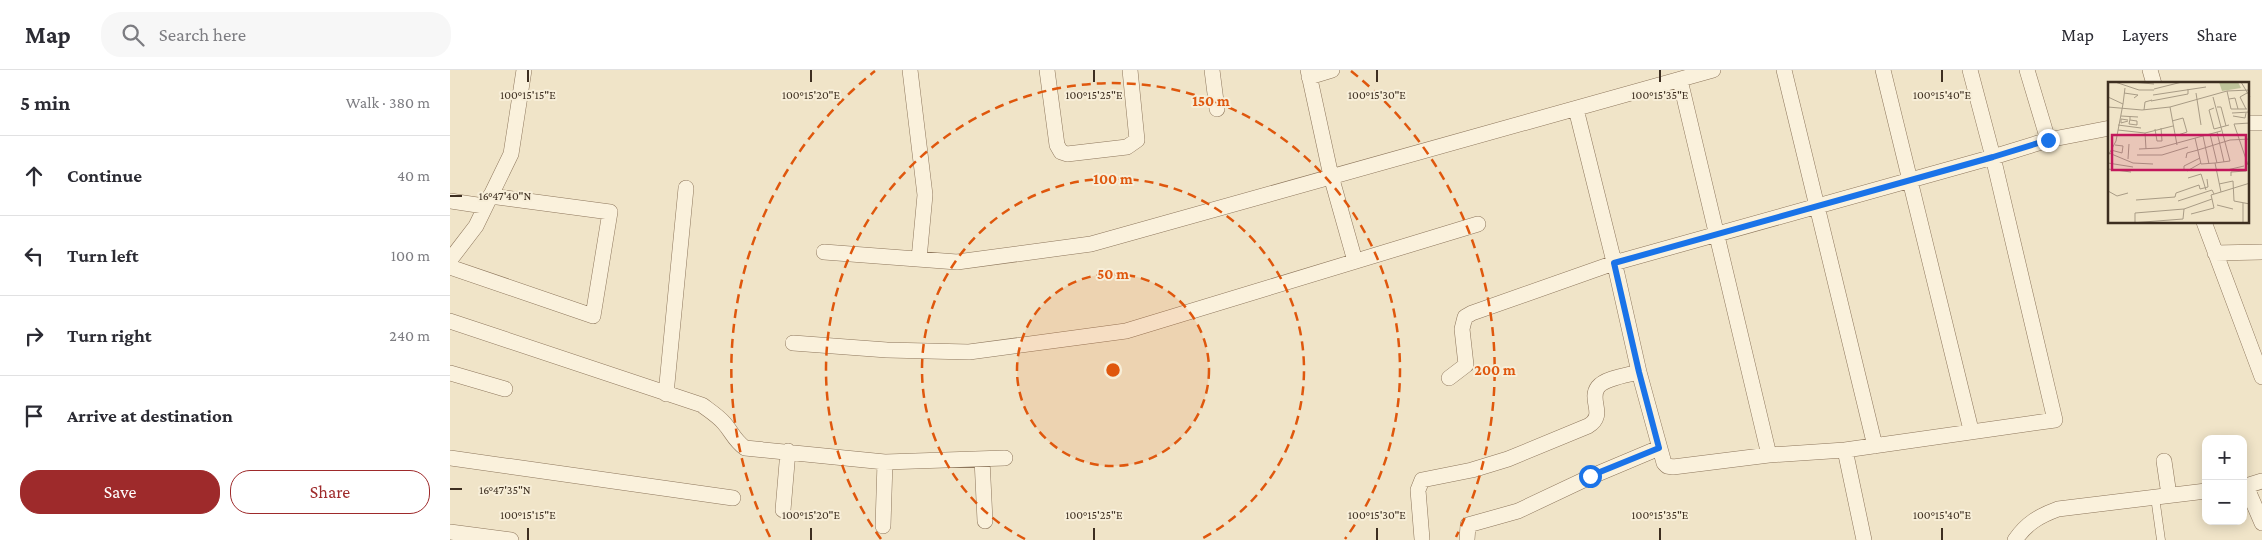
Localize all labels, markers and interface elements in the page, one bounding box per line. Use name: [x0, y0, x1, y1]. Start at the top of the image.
search box: [101, 12, 451, 57]
text: Map: [25, 21, 71, 48]
icon: search: [119, 21, 147, 49]
text: Search here: [159, 24, 246, 45]
text: Map: [2061, 25, 2094, 45]
text: Layers: [2122, 25, 2169, 45]
text: Share: [2197, 25, 2237, 45]
inset map: [2108, 82, 2250, 224]
text: 100°15'15"E: [500, 88, 556, 102]
text: 100°15'20"E: [782, 88, 841, 102]
text: 100°15'25"E: [1065, 88, 1123, 102]
text: 100°15'30"E: [1348, 88, 1406, 102]
text: 100°15'35"E: [1632, 88, 1689, 102]
text: 100°15'40"E: [1913, 88, 1971, 102]
text: 5 min: [20, 91, 70, 115]
text: 150 m: [1192, 93, 1230, 109]
text: Walk · 380 m: [346, 94, 430, 111]
route end: [2037, 129, 2060, 152]
icon: ahead: [20, 162, 48, 190]
text: Continue: [67, 165, 142, 186]
text: 40 m: [397, 167, 430, 184]
text: 100 m: [1093, 171, 1133, 187]
text: 16°47'40"N: [479, 189, 531, 203]
icon: left: [20, 242, 48, 270]
text: Turn left: [67, 245, 139, 266]
text: 100 m: [391, 247, 430, 264]
text: 50 m: [1097, 266, 1129, 282]
icon: right: [20, 322, 48, 350]
text: Turn right: [67, 325, 152, 346]
text: 240 m: [389, 327, 430, 344]
centre of rings: [1104, 361, 1122, 379]
text: 200 m: [1474, 362, 1516, 378]
icon: arrive: [20, 402, 48, 430]
text: Arrive at destination: [67, 405, 233, 426]
map controls: [2202, 435, 2247, 525]
button: +: [2202, 435, 2247, 480]
route start: [1579, 465, 1602, 488]
button: Save: [20, 470, 220, 514]
button: Share: [230, 470, 430, 514]
button: −: [2202, 480, 2247, 525]
text: 16°47'35"N: [479, 483, 531, 497]
text: 100°15'15"E: [500, 508, 556, 522]
text: 100°15'20"E: [782, 508, 841, 522]
text: 100°15'25"E: [1065, 508, 1123, 522]
text: 100°15'30"E: [1348, 508, 1406, 522]
text: 100°15'35"E: [1632, 508, 1689, 522]
text: 100°15'40"E: [1913, 508, 1971, 522]

